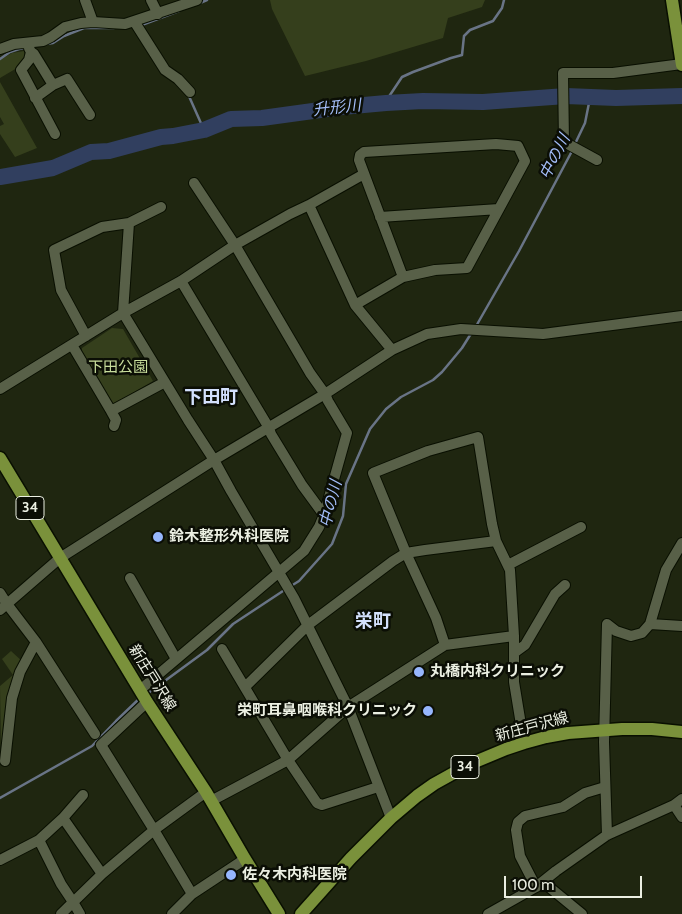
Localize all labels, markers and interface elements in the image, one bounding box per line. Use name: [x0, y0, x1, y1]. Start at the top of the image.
water label: 升形川: [312, 96, 362, 120]
water label: 中の川: [536, 131, 574, 183]
park label: 下田公園: [88, 359, 148, 377]
district label: 下田町: [184, 387, 238, 409]
water label: 中の川: [316, 478, 346, 530]
road number: 34: [16, 496, 44, 520]
place label: 鈴木整形外科医院: [169, 528, 289, 546]
marker: 鈴木整形外科医院: [151, 530, 165, 544]
district label: 栄町: [355, 611, 391, 633]
street label: 新庄戸沢線: [124, 641, 180, 715]
place label: 丸橋内科クリニック: [430, 663, 565, 681]
marker: 丸橋内科クリニック: [412, 665, 426, 679]
place label: 栄町耳鼻咽喉科クリニック: [237, 702, 417, 720]
marker: 栄町耳鼻咽喉科クリニック: [421, 704, 435, 718]
street label: 新庄戸沢線: [493, 709, 571, 745]
road number: 34: [451, 756, 479, 779]
place label: 佐々木内科医院: [242, 866, 347, 884]
scale bar: [507, 866, 644, 898]
marker: 佐々木内科医院: [224, 868, 238, 882]
text: 100 m: [512, 876, 554, 894]

